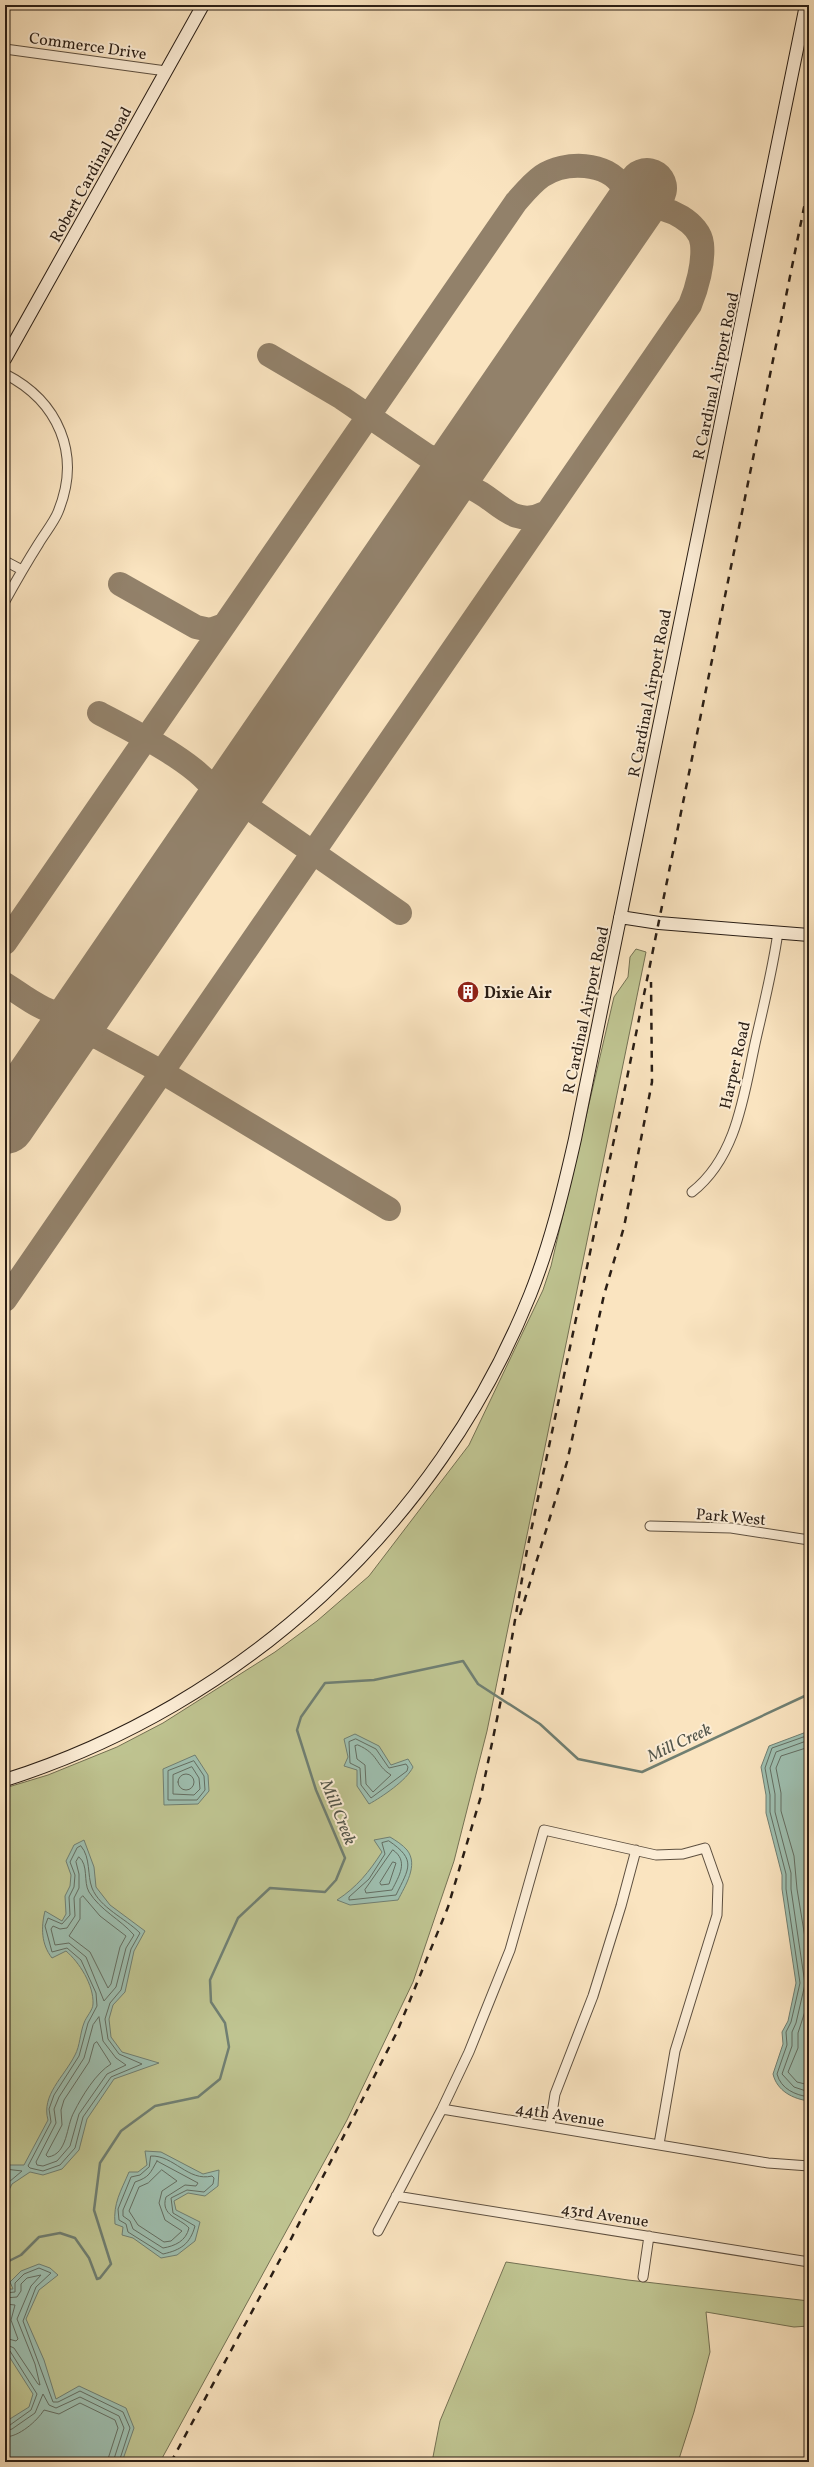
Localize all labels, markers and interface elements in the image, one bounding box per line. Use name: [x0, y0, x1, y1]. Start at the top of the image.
street label: Commerce Drive: [27, 28, 148, 66]
street label: Robert Cardinal Road: [45, 103, 138, 247]
street label: R Cardinal Airport Road: [688, 291, 745, 462]
street label: R Cardinal Airport Road: [624, 607, 678, 779]
street label: R Cardinal Airport Road: [558, 925, 615, 1096]
building icon: Dixie Air: [455, 979, 481, 1005]
place label: Dixie Air: [484, 983, 552, 1005]
street label: Harper Road: [715, 1019, 757, 1112]
street label: Park West: [695, 1504, 767, 1532]
water label: Mill Creek: [643, 1718, 716, 1769]
water label: Mill Creek: [314, 1776, 361, 1849]
street label: 44th Avenue: [514, 2098, 606, 2134]
street label: 43rd Avenue: [559, 2198, 650, 2234]

